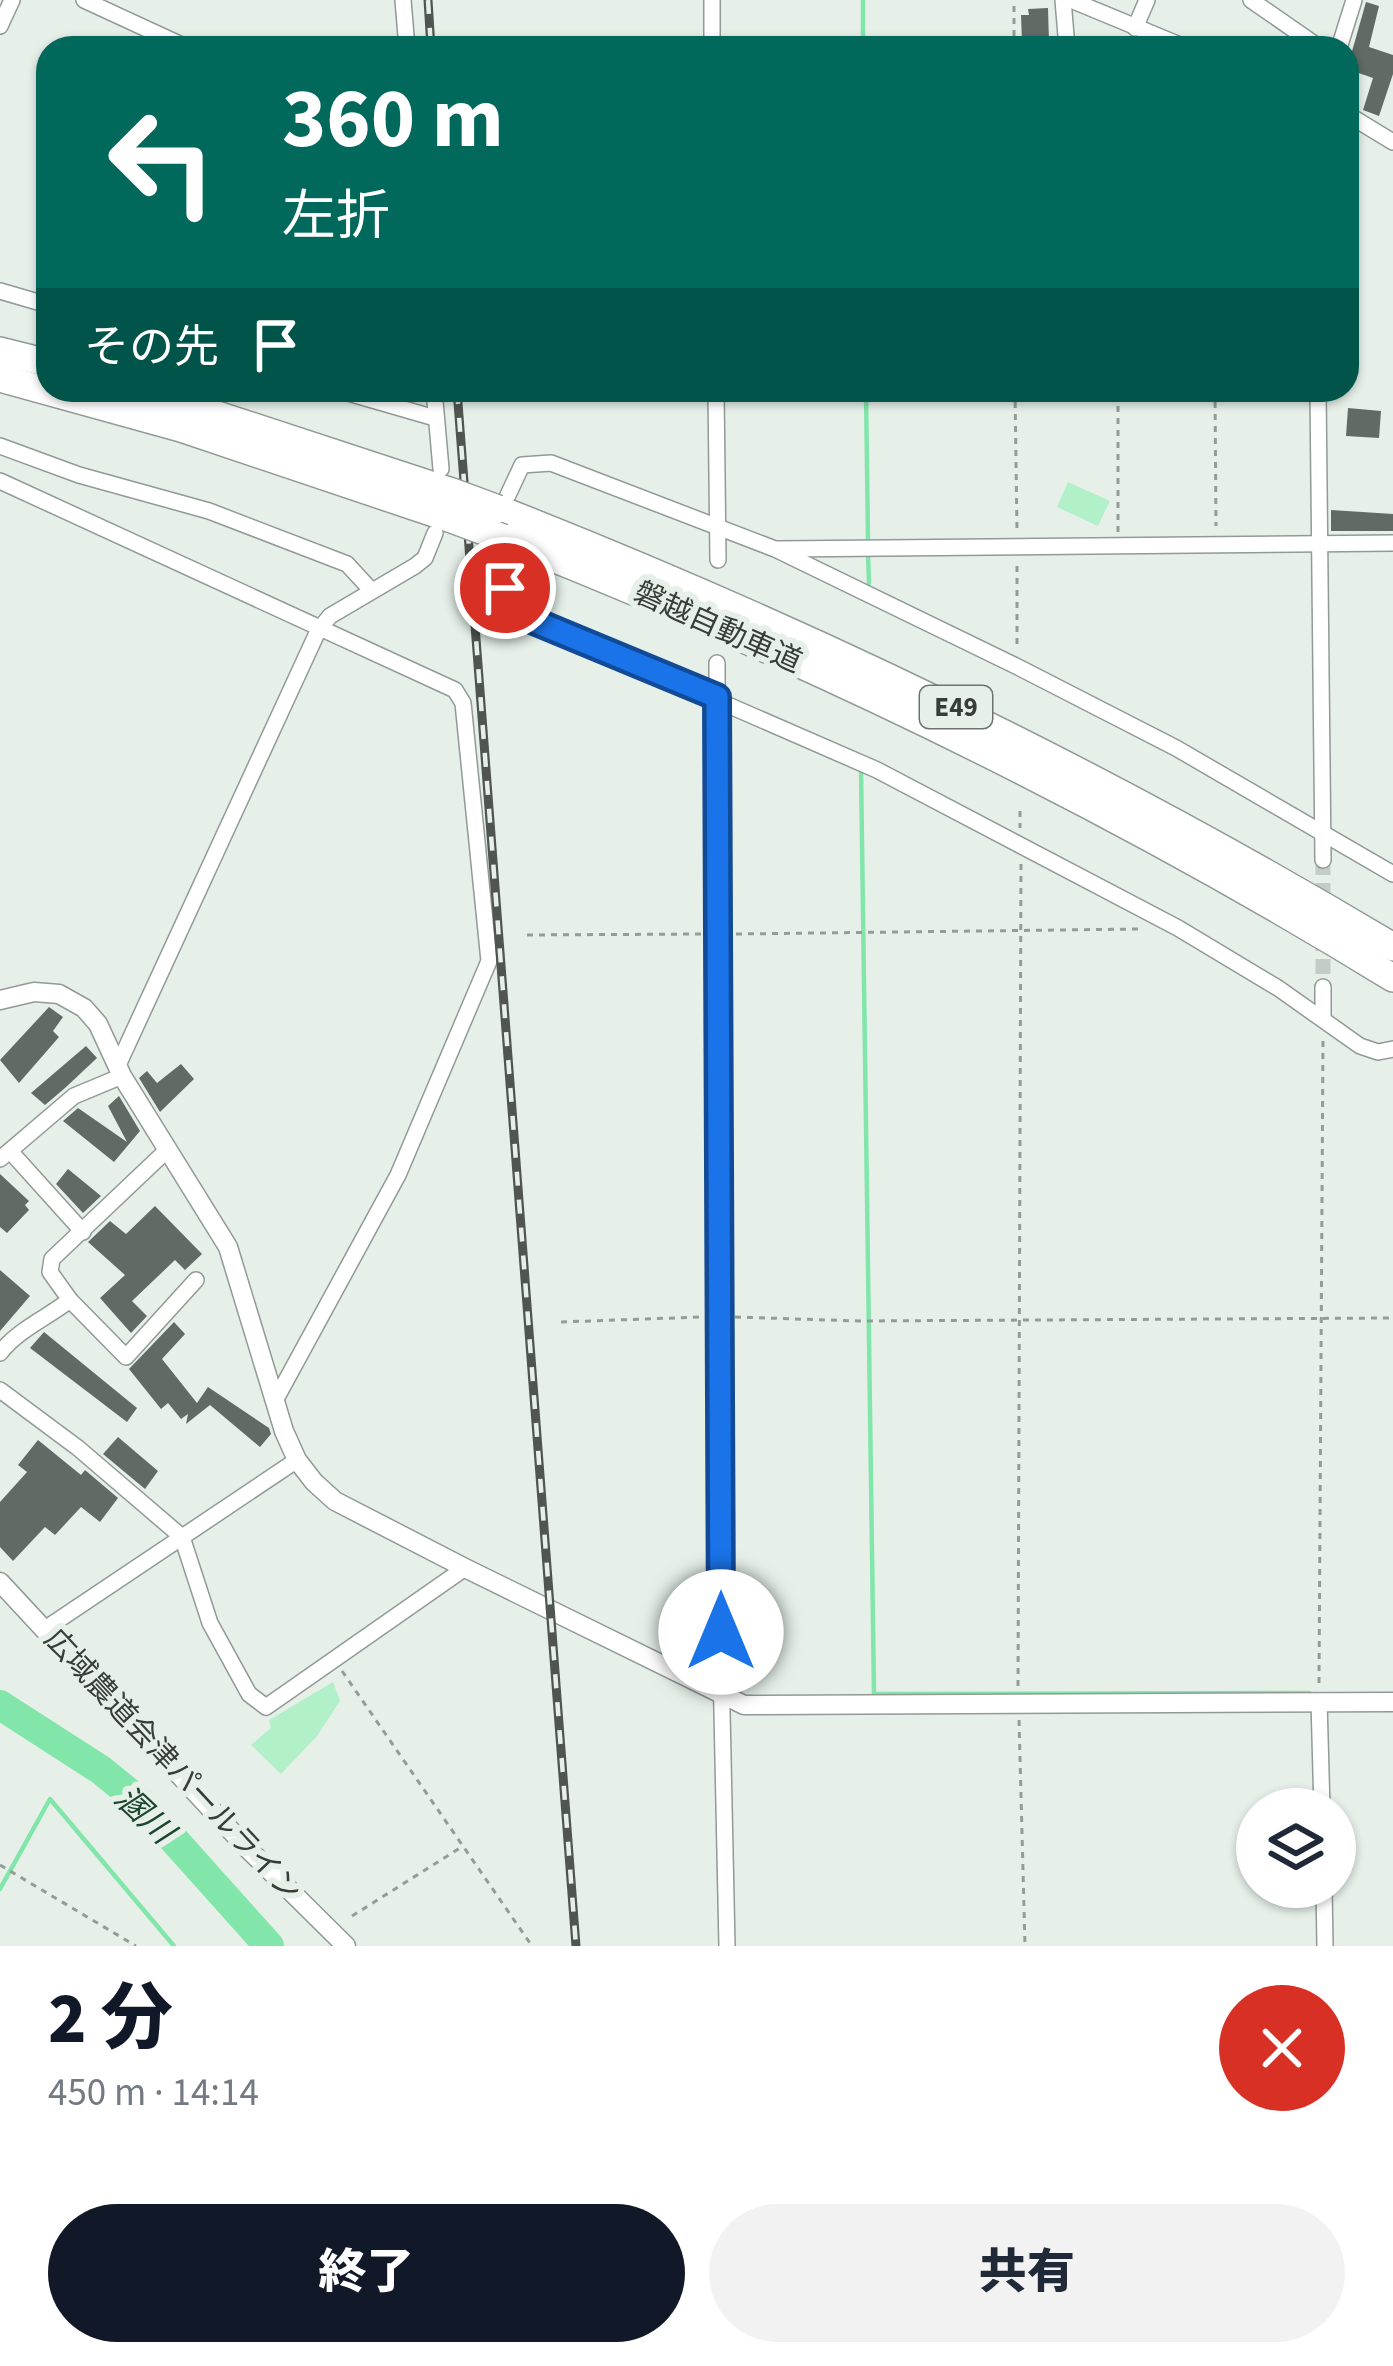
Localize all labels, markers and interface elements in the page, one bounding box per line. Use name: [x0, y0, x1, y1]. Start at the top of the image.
text: 360 m: [282, 60, 504, 180]
icon: left: [84, 84, 240, 240]
text: 左折: [282, 179, 390, 256]
icon: arrive: [243, 312, 309, 378]
text: その先: [84, 316, 219, 380]
pin: [454, 537, 556, 639]
icon: arrive: [472, 555, 538, 621]
street label: 磐越自動車道: [627, 571, 809, 684]
road number: E49: [920, 686, 992, 728]
position arrow: [658, 1569, 784, 1695]
street label: 広域農道会津パールライン: [34, 1619, 311, 1912]
water label: 溷川: [104, 1775, 186, 1857]
map controls: [1236, 1788, 1356, 1908]
button: layers: [1236, 1788, 1356, 1908]
text: 2 分: [48, 1968, 173, 2071]
button: close: [1219, 1985, 1345, 2111]
text: 450 m · 14:14: [48, 2065, 259, 2121]
button: 終了: [48, 2204, 685, 2342]
button: 共有: [709, 2204, 1345, 2342]

